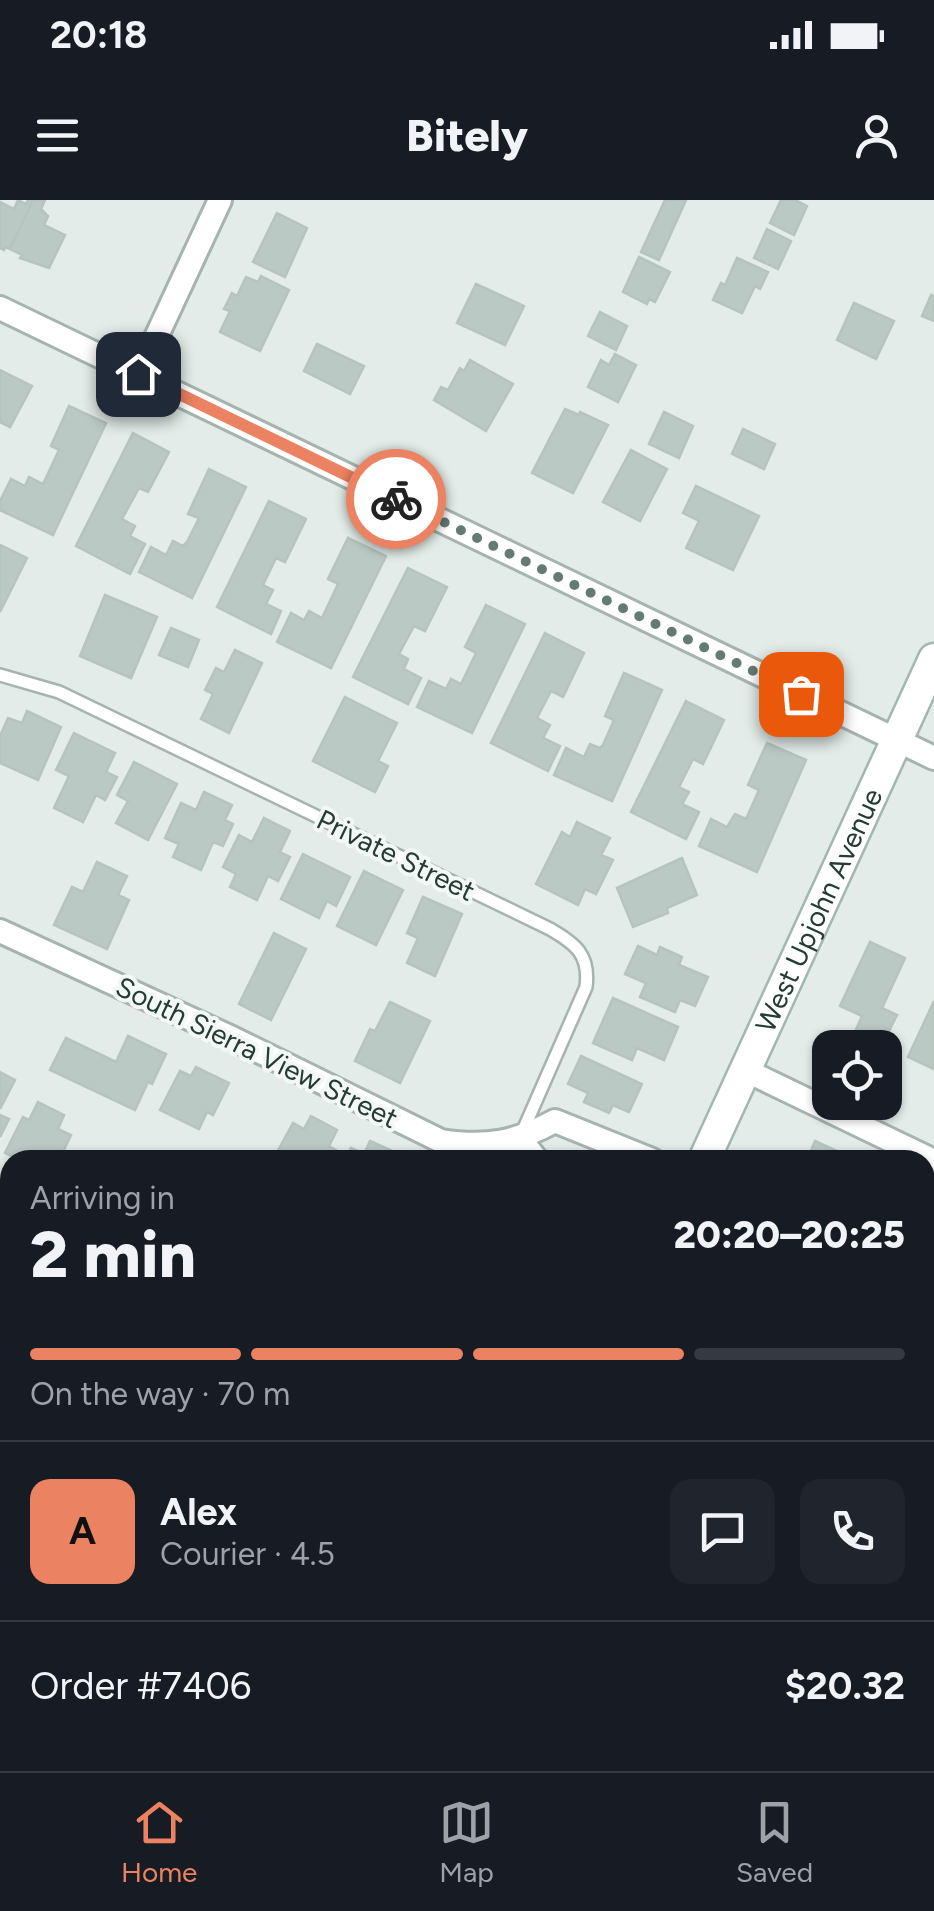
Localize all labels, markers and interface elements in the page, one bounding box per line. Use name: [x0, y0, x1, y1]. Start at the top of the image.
text: 20:18: [50, 12, 147, 58]
icon: menu: [30, 108, 85, 163]
text: Bitely: [406, 108, 528, 162]
icon: person: [849, 108, 904, 163]
pin: [96, 332, 181, 417]
icon: home: [111, 347, 166, 402]
courier: [346, 449, 446, 549]
icon: bike: [369, 472, 424, 527]
pin: [759, 652, 844, 737]
icon: bag: [774, 667, 829, 722]
street label: West Upjohn Avenue: [748, 783, 889, 1037]
street label: Private Street: [311, 802, 481, 908]
street label: South Sierra View Street: [111, 969, 403, 1135]
map controls: [812, 1030, 902, 1120]
button: locate: [812, 1030, 902, 1120]
text: Arriving in: [30, 1179, 175, 1217]
text: 20:20–20:25: [674, 1212, 905, 1258]
text: 2 min: [30, 1215, 196, 1293]
text: On the way · 70 m: [30, 1375, 290, 1413]
button: chat: [670, 1479, 775, 1584]
button: phone: [800, 1479, 905, 1584]
text: Alex: [160, 1489, 237, 1535]
text: A: [69, 1508, 96, 1554]
text: Courier · 4.5: [160, 1535, 335, 1573]
text: Order #7406: [30, 1663, 251, 1709]
text: $20.32: [785, 1663, 905, 1709]
tab: Home: [121, 1795, 197, 1889]
tab: Map: [439, 1795, 494, 1889]
tab: Saved: [736, 1795, 813, 1889]

